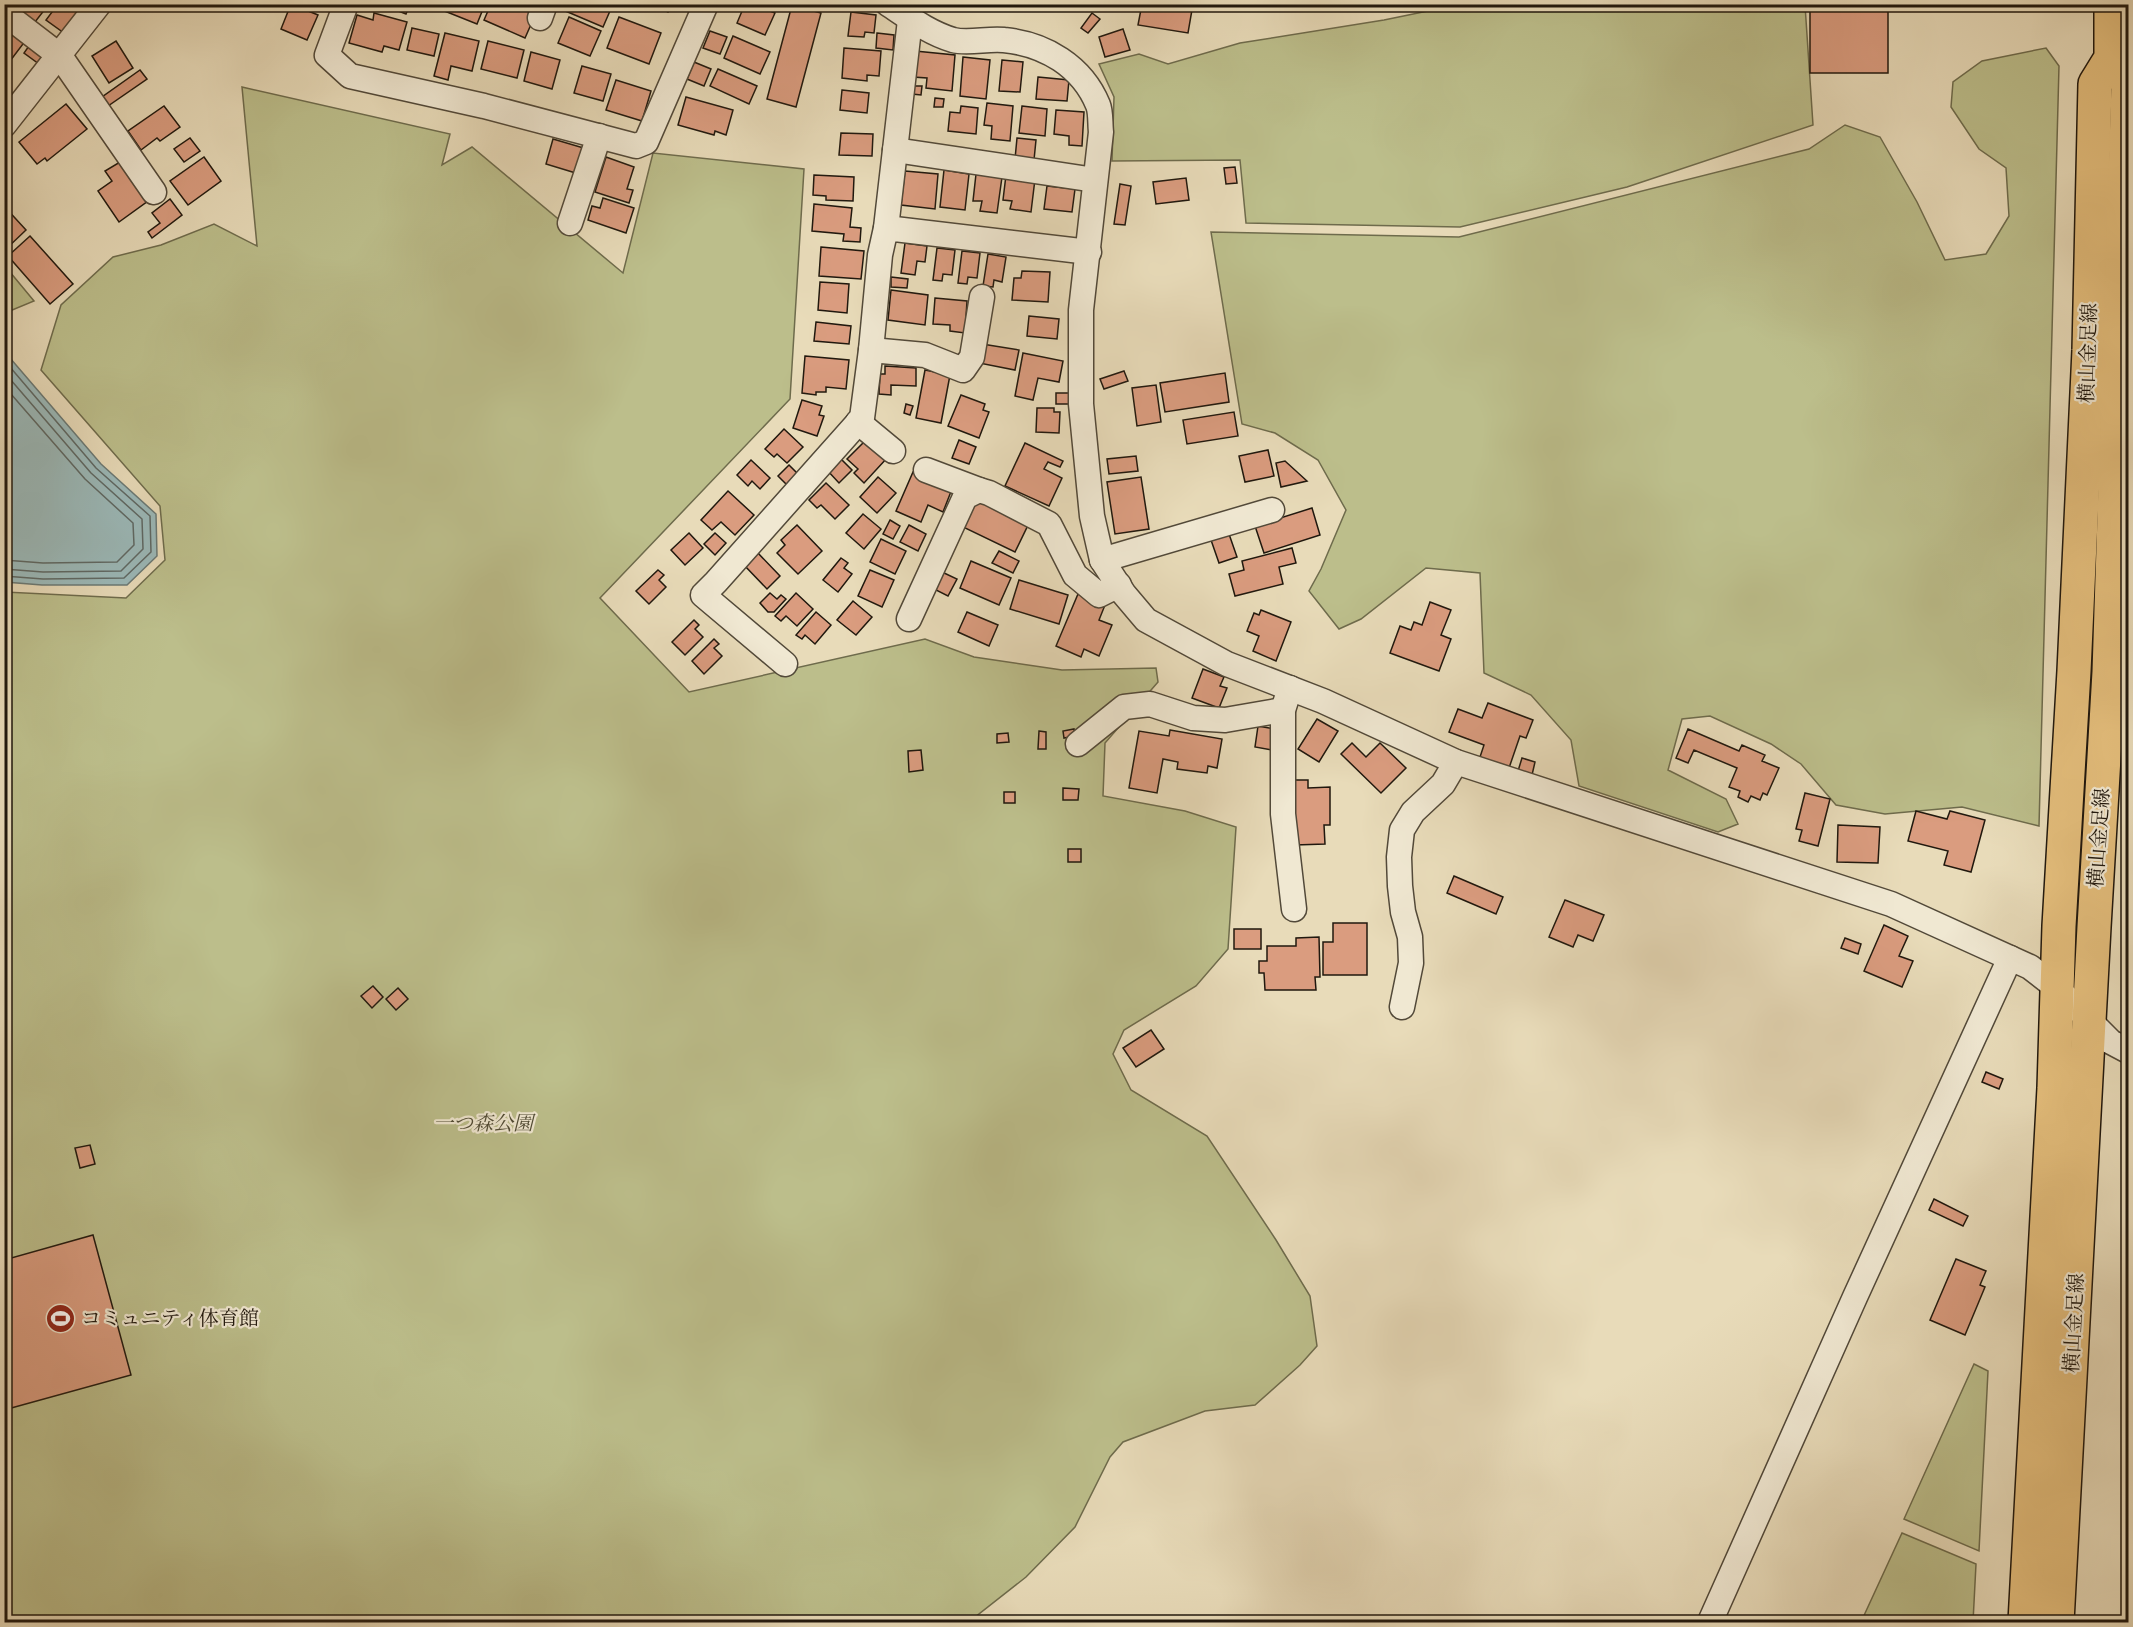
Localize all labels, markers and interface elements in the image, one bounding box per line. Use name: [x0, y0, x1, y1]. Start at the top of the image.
street label: 横山金足線: [2073, 303, 2103, 403]
street label: 横山金足線: [2082, 787, 2116, 889]
park label: 一つ森公園: [433, 1110, 536, 1137]
street label: 横山金足線: [2058, 1272, 2090, 1374]
sports icon: コミュニティ体育館: [44, 1302, 76, 1334]
place label: コミュニティ体育館: [81, 1305, 259, 1332]

